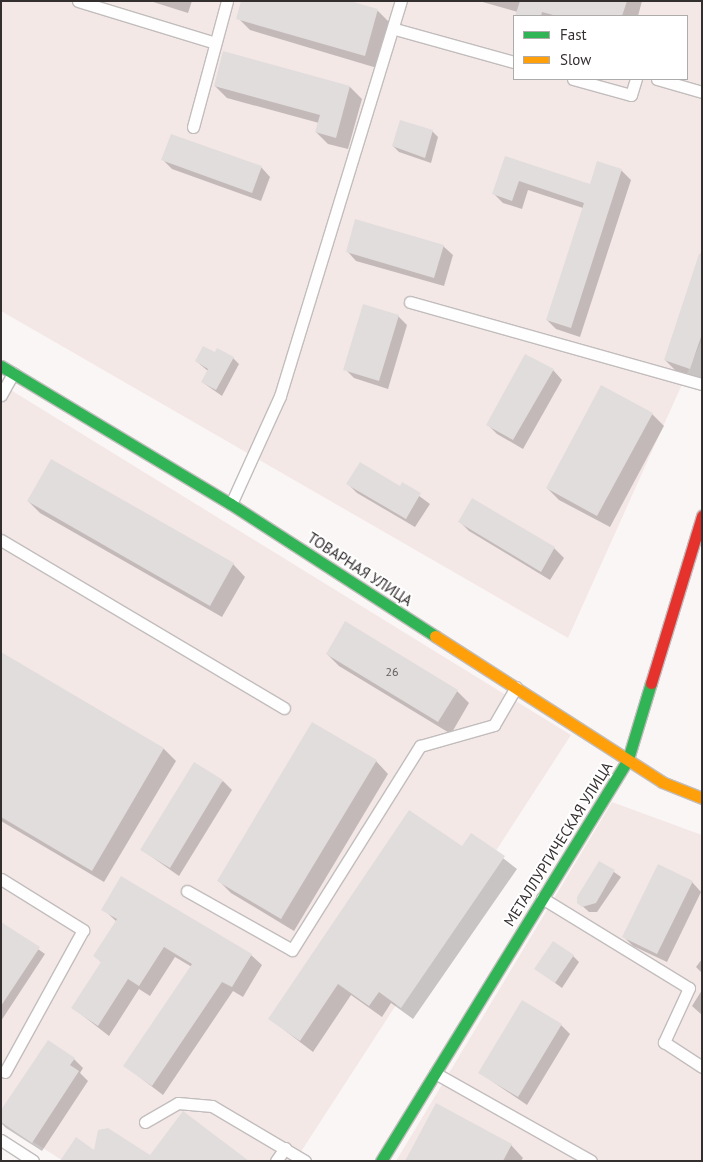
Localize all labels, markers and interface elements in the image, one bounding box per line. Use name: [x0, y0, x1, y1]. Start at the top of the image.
legend: [513, 15, 688, 80]
text: Fast: [560, 25, 587, 44]
text: Slow: [560, 50, 591, 69]
street label: ТОВАРНАЯ УЛИЦА: [304, 528, 416, 610]
house number: 26: [385, 665, 399, 679]
street label: МЕТАЛЛУРГИЧЕСКАЯ УЛИЦА: [500, 758, 616, 930]

